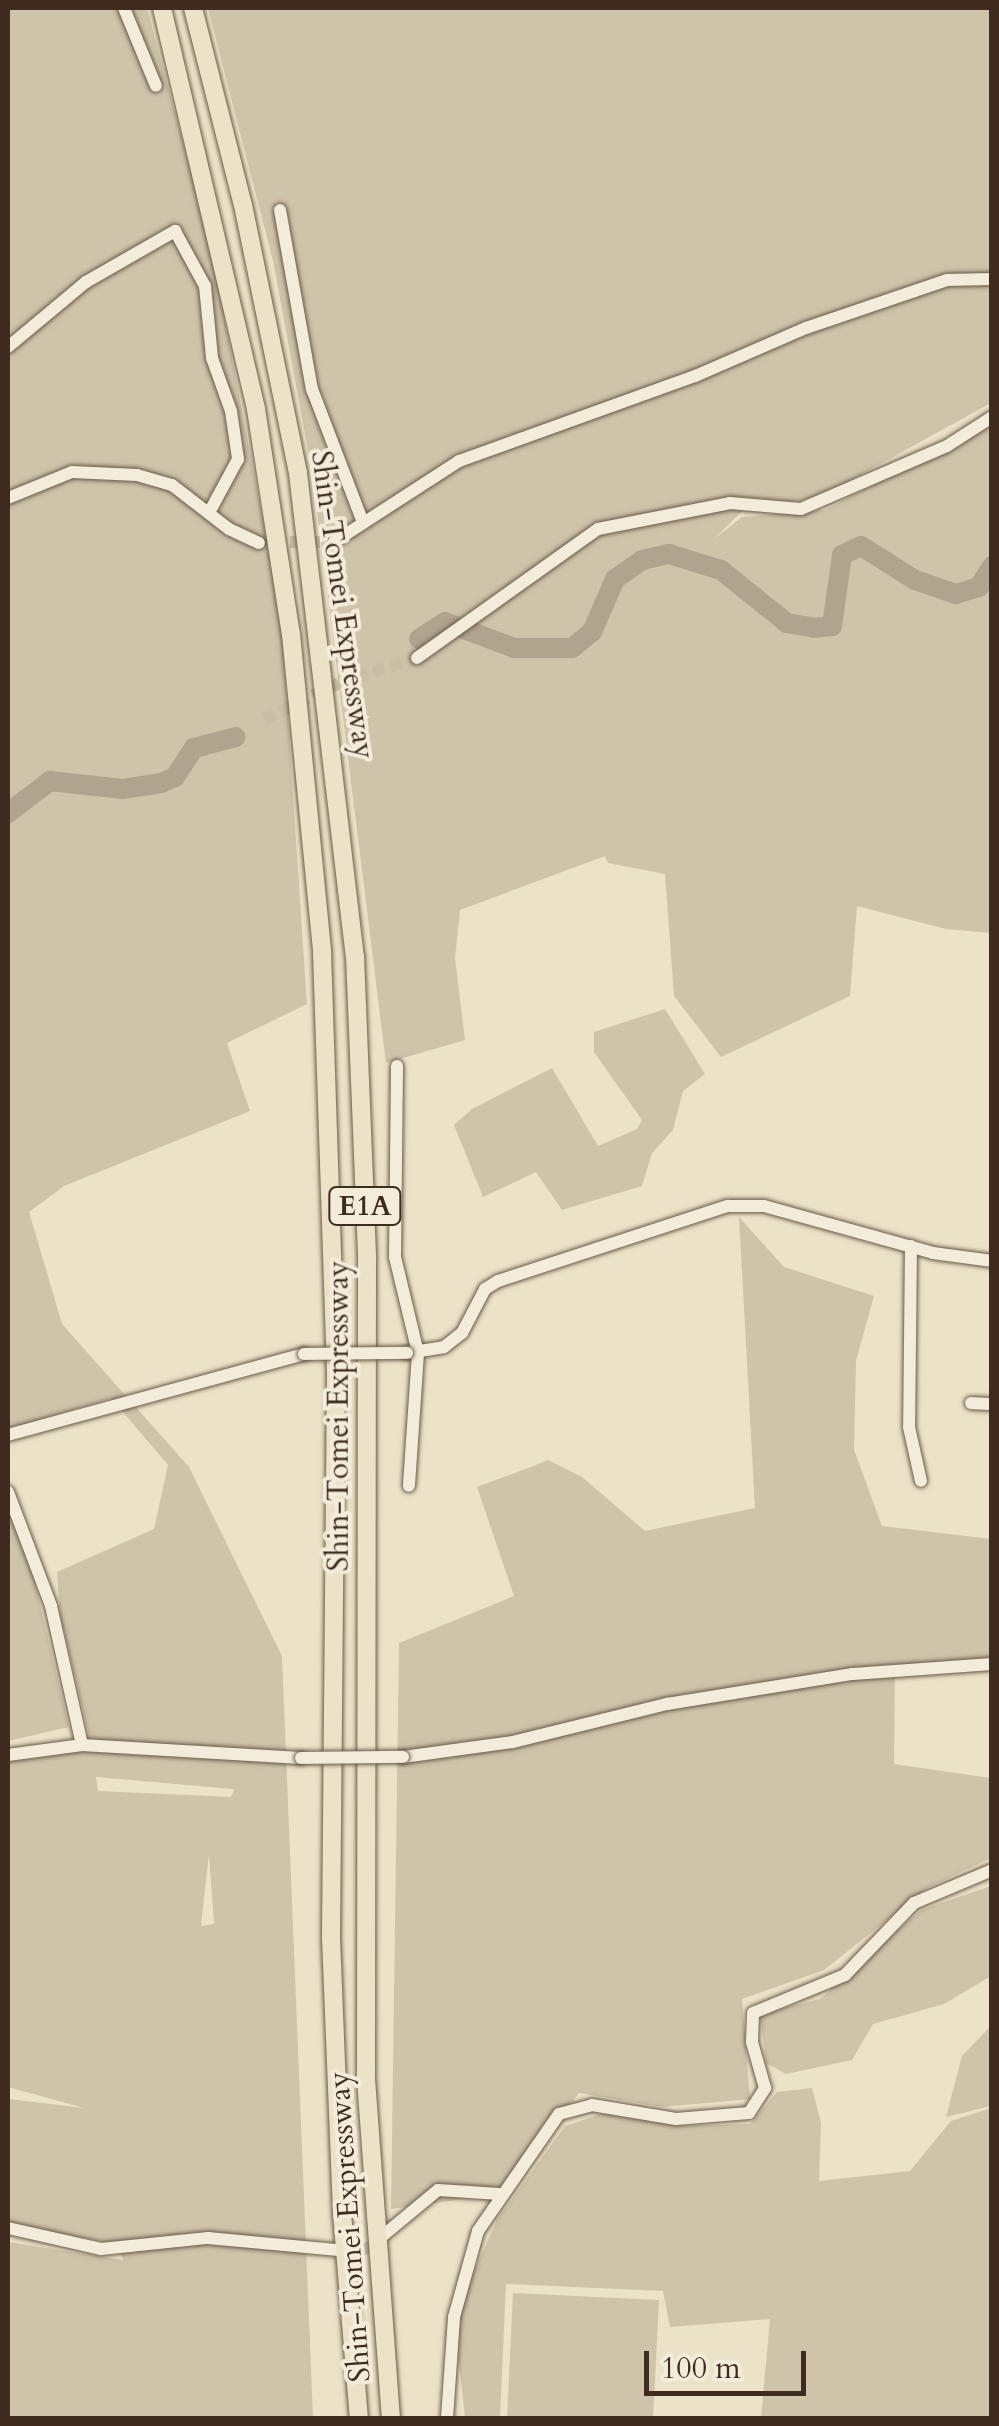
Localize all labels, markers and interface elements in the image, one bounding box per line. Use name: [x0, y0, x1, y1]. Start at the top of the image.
street label: Shin-Tomei Expressway: [303, 449, 381, 761]
road number: E1A: [328, 1183, 402, 1229]
street label: Shin-Tomei Expressway: [321, 1261, 357, 1571]
street label: Shin-Tomei Expressway: [321, 2071, 379, 2383]
scale bar: [649, 2331, 812, 2393]
text: 100 m: [661, 2348, 741, 2389]

